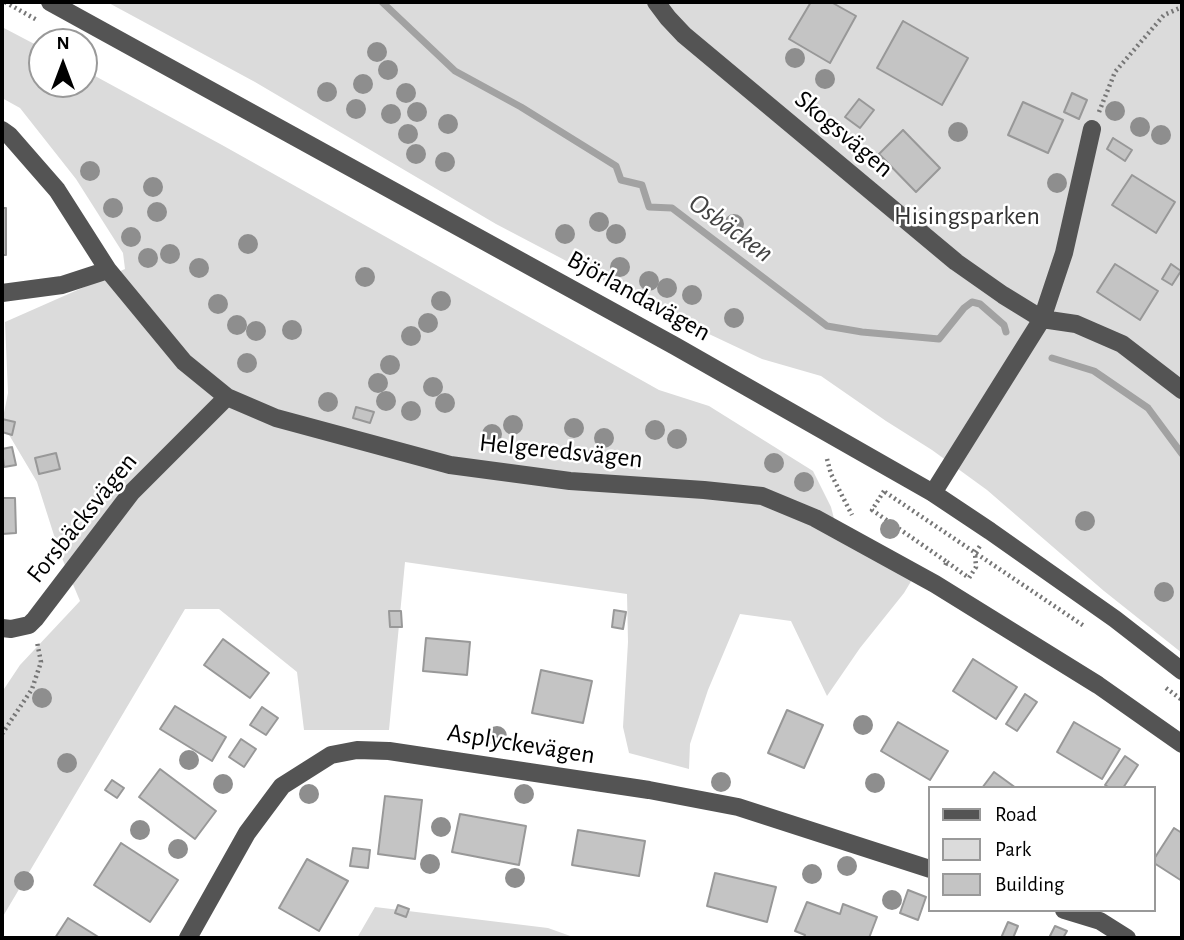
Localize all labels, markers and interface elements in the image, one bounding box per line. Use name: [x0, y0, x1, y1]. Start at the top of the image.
north arrow: [28, 28, 98, 98]
text: N: [56, 34, 70, 53]
street label: Skogsvägen: [788, 84, 900, 184]
water label: Osbäcken: [682, 186, 780, 270]
park label: Hisingsparken: [894, 200, 1040, 232]
street label: Björlandavägen: [562, 244, 716, 348]
street label: Helgeredsvägen: [478, 427, 644, 475]
street label: Forsbäcksvägen: [20, 447, 144, 589]
street label: Asplyckevägen: [445, 717, 597, 771]
legend: [928, 786, 1156, 912]
text: Road: [995, 804, 1037, 825]
text: Park: [995, 839, 1031, 860]
text: Building: [995, 874, 1064, 895]

